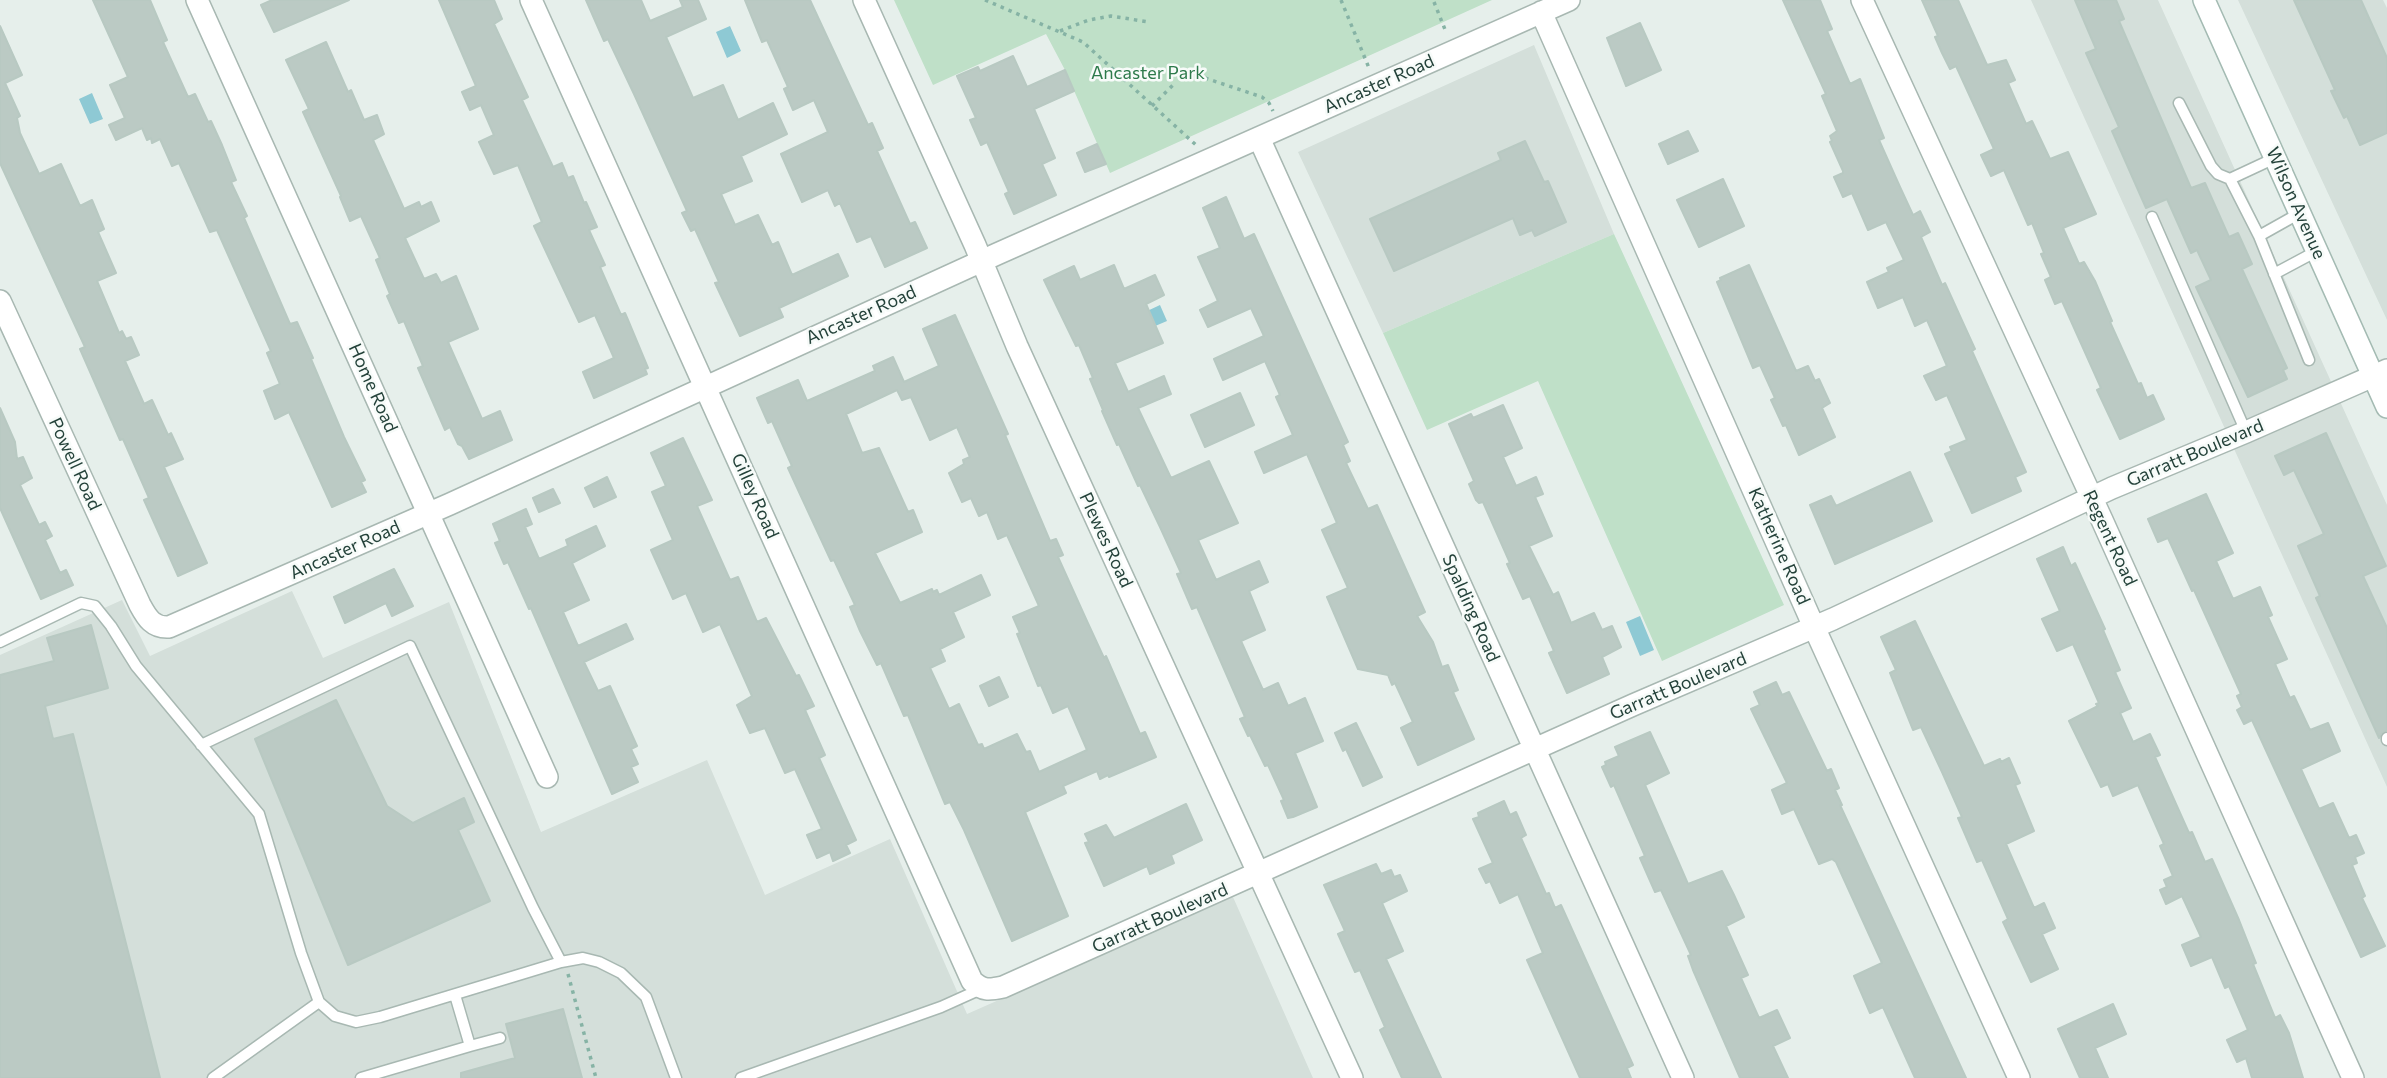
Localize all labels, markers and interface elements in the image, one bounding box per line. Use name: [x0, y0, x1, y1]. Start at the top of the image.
street label: Ancaster Road: [1320, 50, 1438, 118]
park label: Ancaster Park: [1091, 62, 1205, 84]
street label: Wilson Avenue: [2262, 144, 2330, 262]
street label: Ancaster Road: [802, 281, 920, 349]
street label: Home Road: [344, 340, 402, 436]
street label: Powell Road: [44, 414, 106, 514]
street label: Garratt Boulevard: [2123, 414, 2267, 492]
street label: Gilley Road: [727, 450, 783, 542]
street label: Katherine Road: [1744, 484, 1814, 608]
street label: Regent Road: [2078, 487, 2142, 589]
street label: Plewes Road: [1075, 489, 1137, 591]
street label: Ancaster Road: [286, 516, 404, 584]
street label: Spalding Road: [1438, 551, 1504, 665]
street label: Garratt Boulevard: [1606, 647, 1750, 725]
street label: Garratt Boulevard: [1089, 878, 1231, 958]

